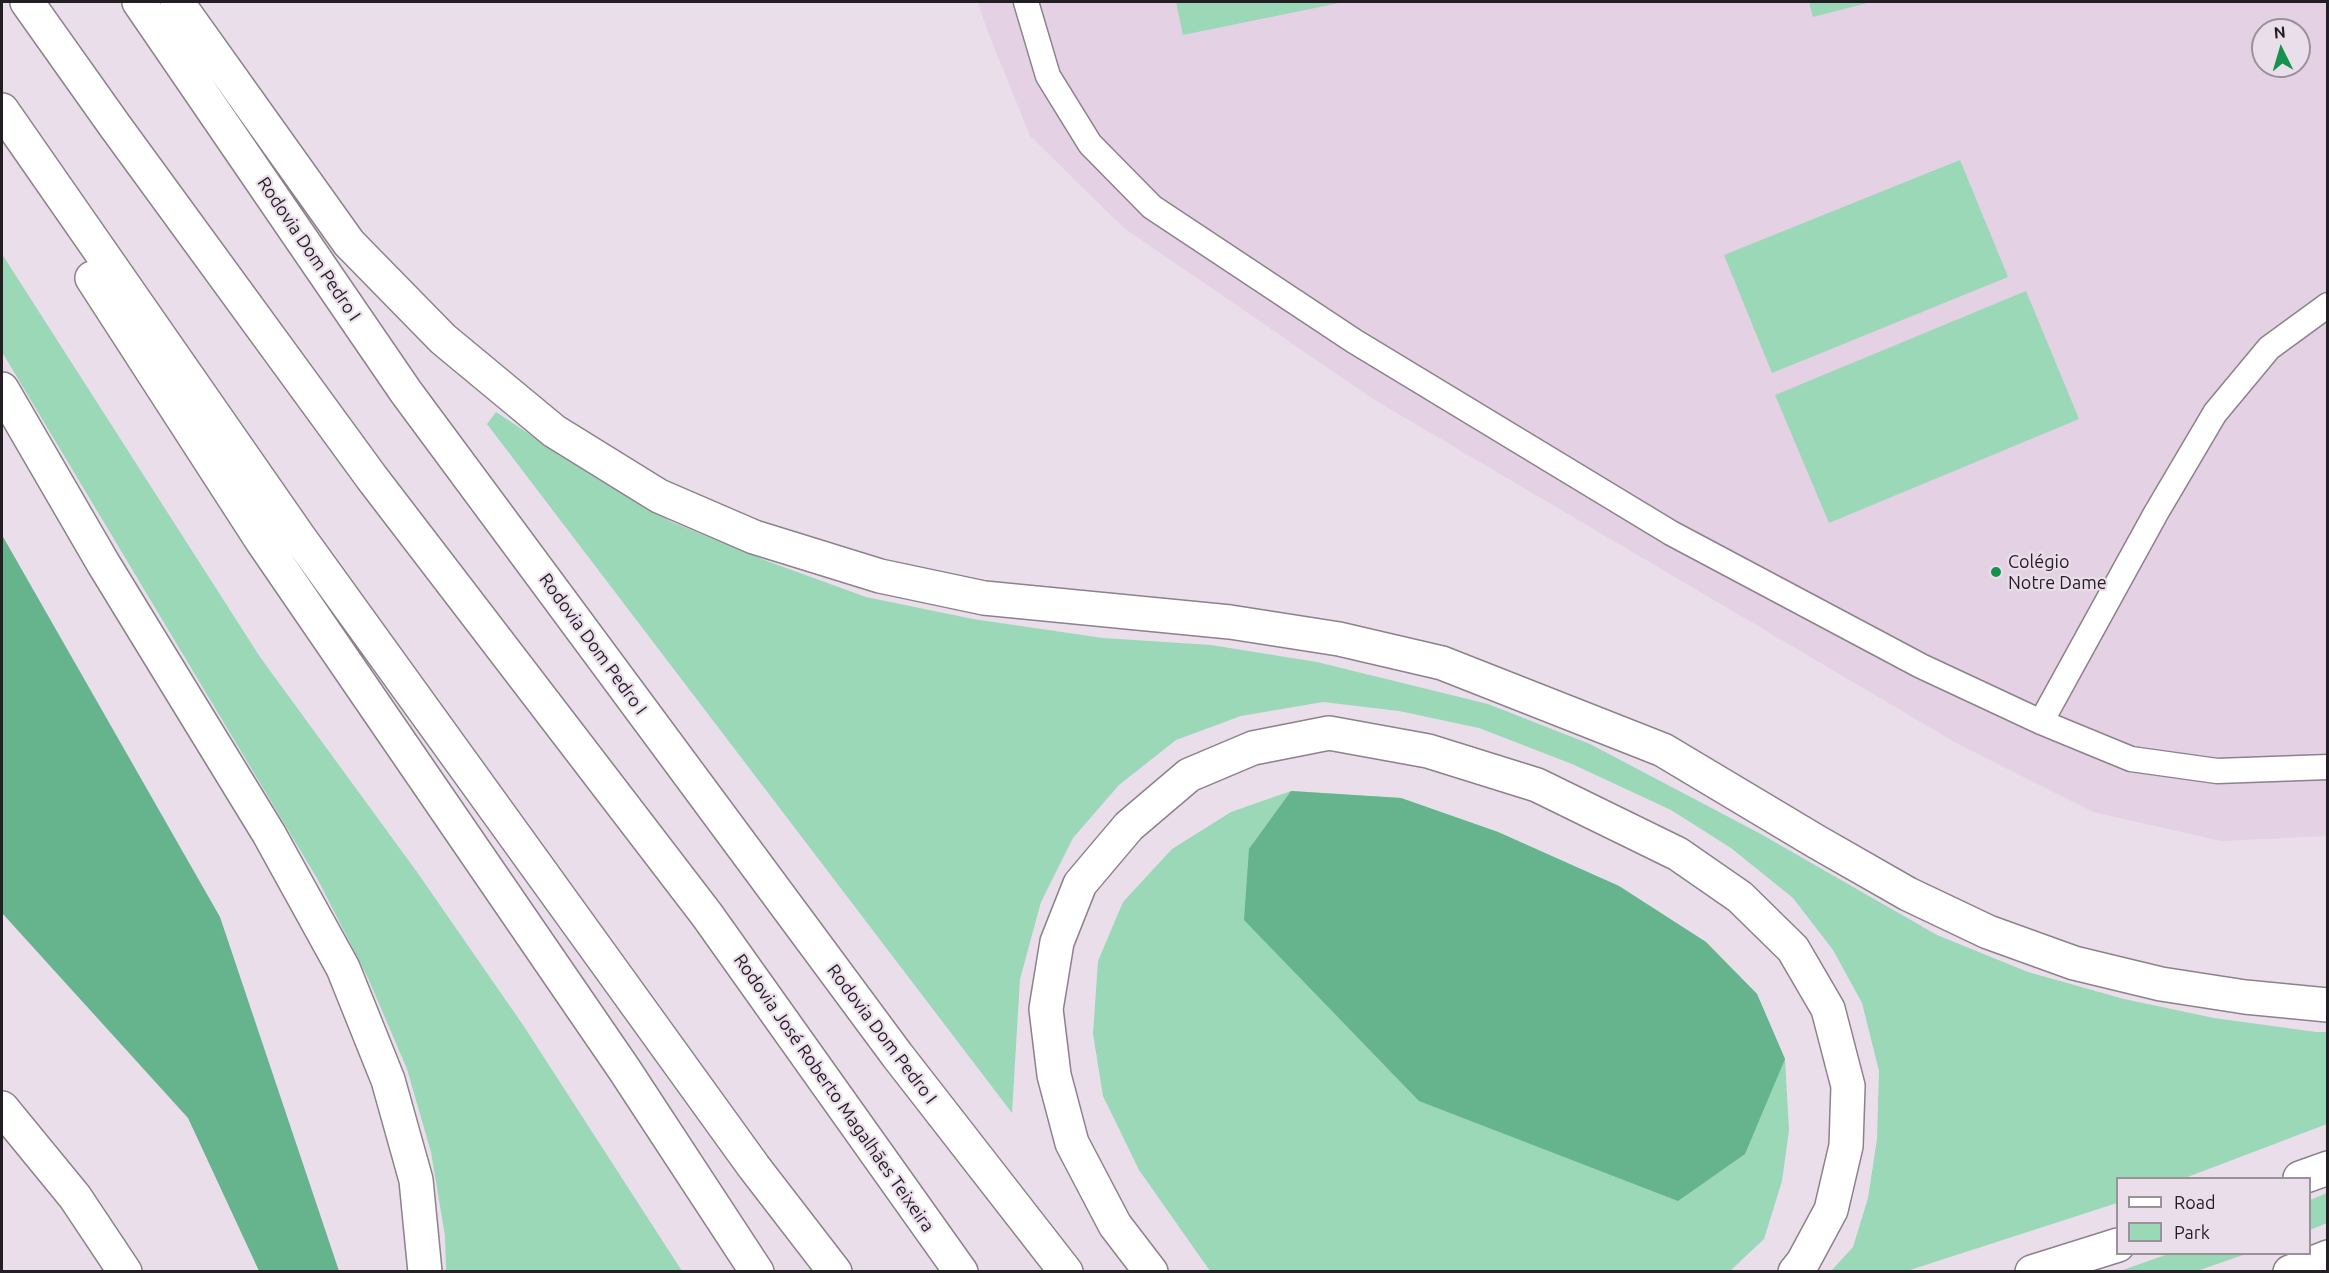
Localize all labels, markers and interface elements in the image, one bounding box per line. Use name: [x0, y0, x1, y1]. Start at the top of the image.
north arrow: [2251, 18, 2311, 78]
text: N: [2273, 23, 2286, 42]
street label: Rodovia Dom Pedro I: [253, 173, 365, 325]
place label: Colégio Notre Dame: [2008, 551, 2107, 594]
marker: Colégio Notre Dame: [1989, 565, 2003, 579]
street label: Rodovia Dom Pedro I: [535, 569, 651, 719]
street label: Rodovia José Roberto Magalhães Teixeira: [729, 950, 939, 1236]
street label: Rodovia Dom Pedro I: [822, 960, 942, 1108]
legend: [2116, 1177, 2311, 1255]
text: Road: [2174, 1192, 2216, 1212]
text: Park: [2174, 1222, 2210, 1242]

